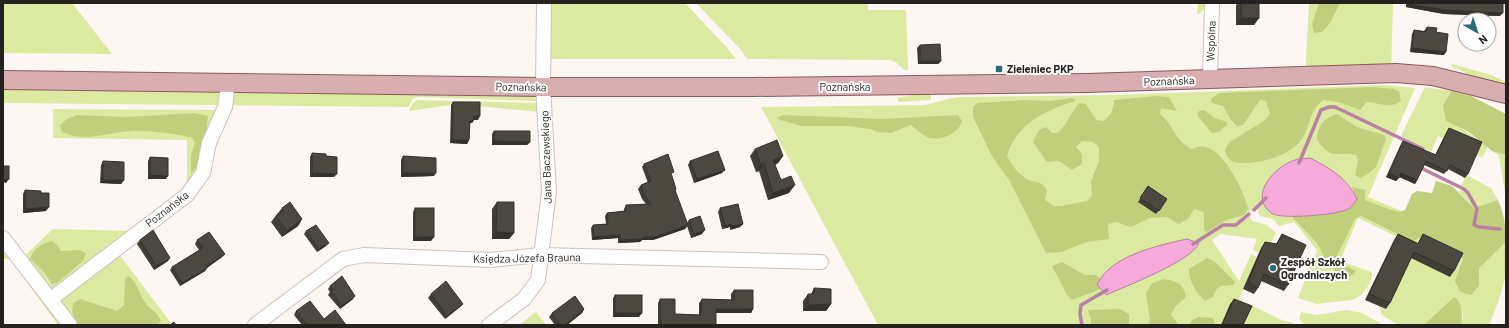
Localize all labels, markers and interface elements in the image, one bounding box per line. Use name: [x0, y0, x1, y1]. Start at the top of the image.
north arrow: [1457, 12, 1497, 52]
street label: Wspólna: [1203, 20, 1218, 62]
text: N: [1477, 33, 1491, 48]
place label: Zieleniec PKP: [1007, 62, 1074, 75]
marker: Zieleniec PKP: [994, 64, 1004, 74]
street label: Poznańska: [1143, 73, 1195, 88]
street label: Poznańska: [495, 80, 547, 93]
street label: Poznańska: [819, 80, 871, 93]
street label: Jana Baczewskiego: [537, 110, 554, 204]
street label: Poznańska: [143, 188, 191, 229]
street label: Księdza Józefa Brauna: [473, 250, 581, 265]
place label: Zespół Szkół Ogrodniczych: [1281, 255, 1347, 281]
marker: Zespół Szkół Ogrodniczych: [1268, 263, 1278, 273]

